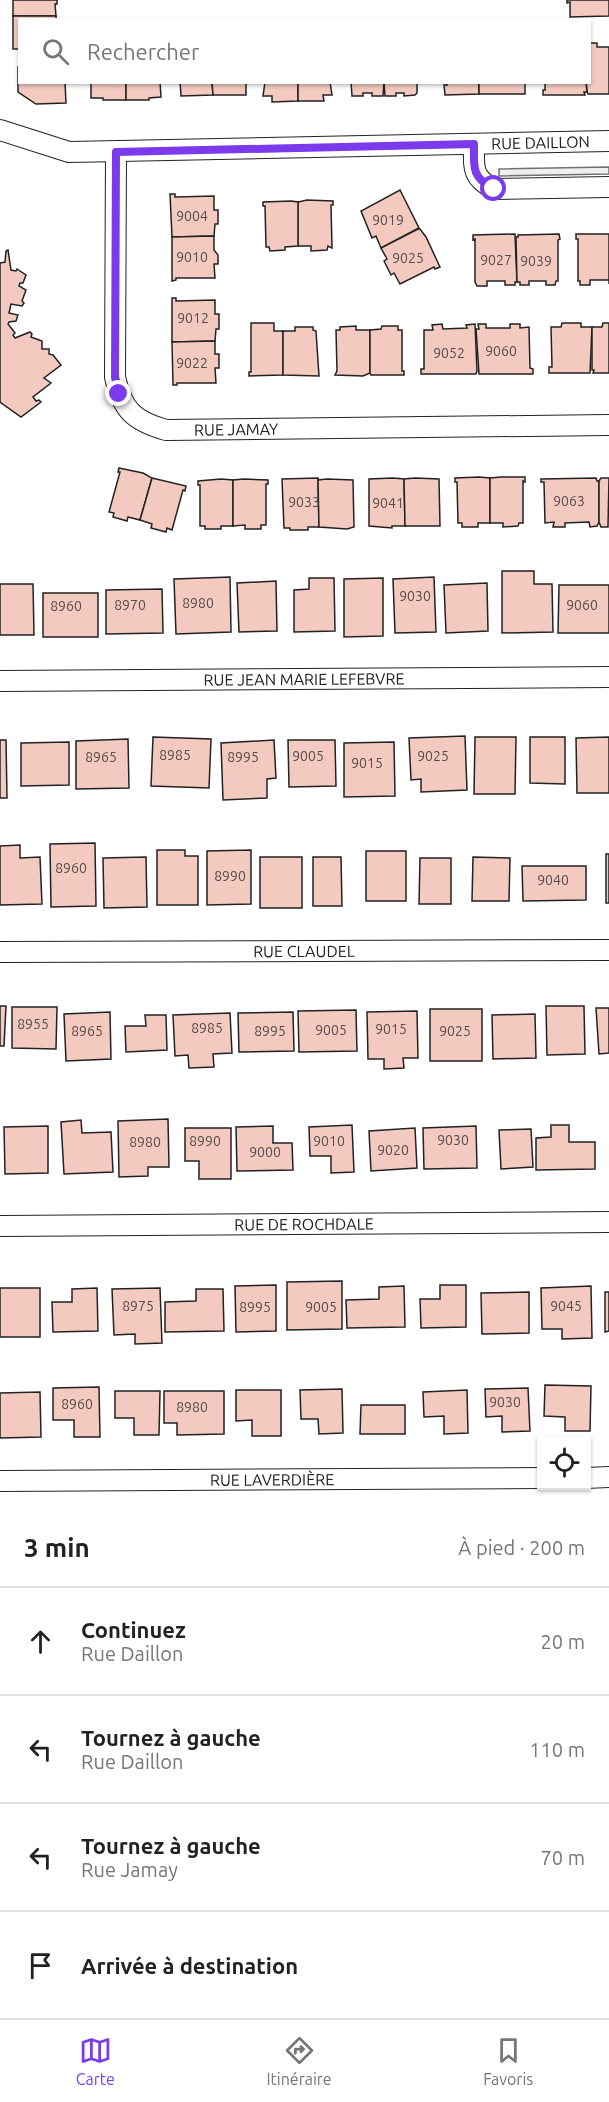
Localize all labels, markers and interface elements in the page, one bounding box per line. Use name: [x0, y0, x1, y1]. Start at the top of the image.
search box: [18, 18, 591, 84]
icon: search: [39, 35, 72, 68]
text: Rechercher: [87, 39, 199, 64]
street label: RUE DAILLON: [491, 132, 590, 152]
route start: [480, 175, 506, 201]
house number: 9004: [176, 208, 208, 224]
house number: 9019: [372, 212, 404, 228]
house number: 9010: [176, 249, 208, 265]
house number: 9025: [392, 250, 424, 266]
house number: 9027: [480, 252, 512, 268]
house number: 9039: [520, 253, 552, 269]
house number: 9012: [177, 310, 209, 326]
house number: 9060: [485, 343, 517, 359]
house number: 9052: [433, 345, 465, 361]
house number: 9022: [176, 355, 208, 371]
route end: [105, 380, 131, 406]
street label: RUE JAMAY: [194, 420, 279, 439]
house number: 9063: [553, 493, 585, 509]
house number: 9033: [288, 494, 320, 510]
house number: 9041: [372, 495, 404, 511]
house number: 9030: [399, 588, 431, 604]
house number: 8980: [182, 595, 214, 611]
house number: 8970: [114, 597, 146, 613]
house number: 9060: [566, 597, 598, 613]
house number: 8960: [50, 598, 82, 614]
street label: RUE JEAN MARIE LEFEBVRE: [203, 669, 405, 689]
house number: 8985: [159, 747, 191, 763]
house number: 9005: [292, 748, 324, 764]
house number: 9025: [417, 748, 449, 764]
house number: 8965: [85, 749, 117, 765]
house number: 8995: [227, 749, 259, 765]
house number: 9015: [351, 755, 383, 771]
house number: 8960: [55, 860, 87, 876]
house number: 8990: [214, 868, 246, 884]
house number: 9040: [537, 872, 569, 888]
street label: RUE CLAUDEL: [253, 942, 355, 960]
house number: 8955: [17, 1016, 49, 1032]
house number: 8985: [191, 1020, 223, 1036]
house number: 9015: [375, 1021, 407, 1037]
house number: 9005: [315, 1022, 347, 1038]
house number: 8965: [71, 1023, 103, 1039]
house number: 8995: [254, 1023, 286, 1039]
house number: 9025: [439, 1023, 471, 1039]
house number: 9030: [437, 1132, 469, 1148]
house number: 8990: [189, 1133, 221, 1149]
house number: 9010: [313, 1133, 345, 1149]
house number: 8980: [129, 1134, 161, 1150]
house number: 9020: [377, 1142, 409, 1158]
house number: 9000: [249, 1144, 281, 1160]
street label: RUE DE ROCHDALE: [234, 1215, 374, 1233]
house number: 8975: [122, 1298, 154, 1314]
house number: 9045: [550, 1298, 582, 1314]
house number: 8995: [239, 1299, 271, 1315]
house number: 9005: [305, 1299, 337, 1315]
house number: 9030: [489, 1394, 521, 1410]
house number: 8960: [61, 1396, 93, 1412]
house number: 8980: [176, 1399, 208, 1415]
map controls: [537, 1436, 591, 1490]
button: locate: [537, 1436, 591, 1490]
street label: RUE LAVERDIÈRE: [210, 1468, 334, 1489]
text: 3 min: [24, 1533, 90, 1562]
text: À pied · 200 m: [458, 1536, 585, 1559]
text: Continuez: [81, 1617, 186, 1642]
icon: ahead: [24, 1625, 57, 1658]
text: 20 m: [541, 1630, 585, 1653]
text: Rue Daillon: [81, 1642, 183, 1665]
text: Tournez à gauche: [81, 1725, 261, 1750]
icon: left: [24, 1733, 57, 1766]
text: 110 m: [529, 1738, 585, 1761]
text: Rue Daillon: [81, 1750, 183, 1773]
text: Tournez à gauche: [81, 1833, 261, 1858]
icon: left: [24, 1841, 57, 1874]
text: 70 m: [541, 1846, 585, 1869]
text: Rue Jamay: [81, 1858, 178, 1881]
icon: arrive: [24, 1949, 57, 1982]
text: Arrivée à destination: [81, 1953, 298, 1978]
tab: Carte: [76, 2034, 115, 2088]
tab: Itinéraire: [266, 2034, 332, 2088]
tab: Favoris: [483, 2034, 533, 2088]

